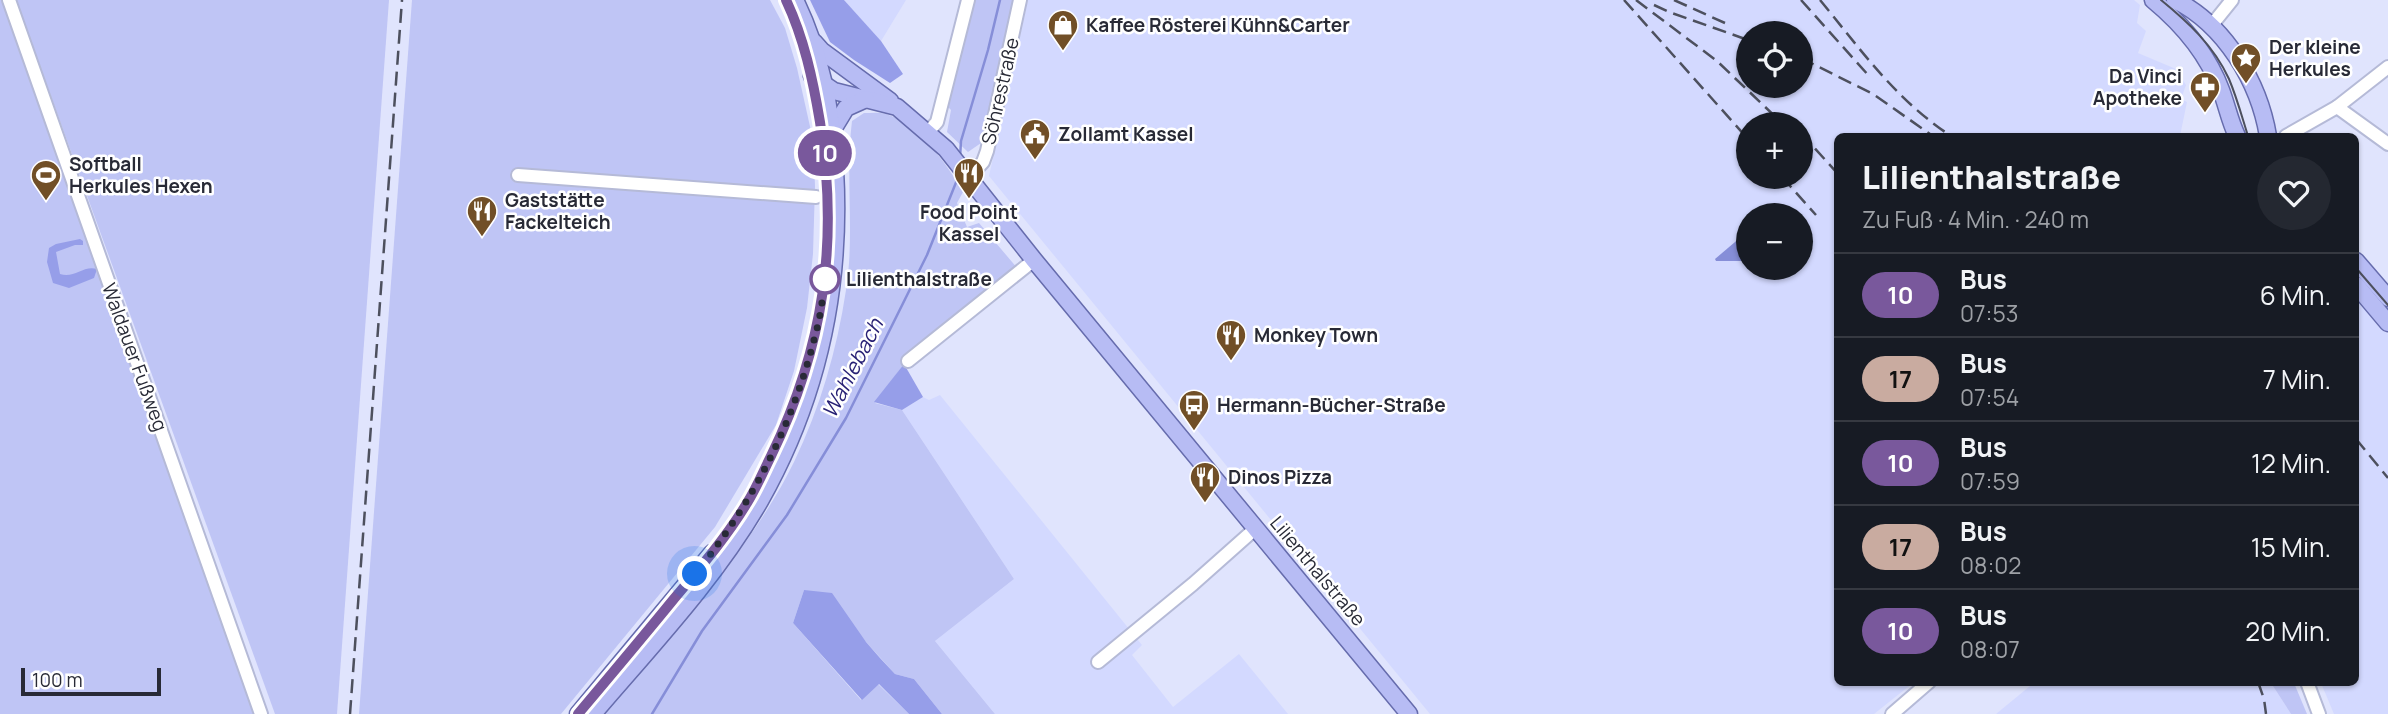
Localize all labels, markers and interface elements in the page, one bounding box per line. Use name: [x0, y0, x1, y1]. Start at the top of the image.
shop icon: Kaffee Rösterei Kühn&Carter: [1046, 8, 1080, 52]
place label: Kaffee Rösterei Kühn&Carter: [1086, 12, 1350, 38]
map controls: [1736, 21, 1813, 280]
button: locate: [1736, 21, 1813, 98]
place label: Der kleine Herkules: [2269, 34, 2361, 82]
street label: Söhrestraße: [975, 35, 1025, 147]
place icon: Der kleine Herkules: [2229, 41, 2263, 85]
place label: Da Vinci Apotheke: [2093, 63, 2182, 111]
pharmacy icon: Da Vinci Apotheke: [2188, 70, 2222, 114]
button: +: [1736, 112, 1813, 189]
public building icon: Zollamt Kassel: [1018, 117, 1052, 161]
place label: Zollamt Kassel: [1058, 121, 1194, 147]
line badge: 10: [794, 130, 856, 176]
text: 10: [812, 136, 838, 169]
place label: Softball Herkules Hexen: [69, 151, 213, 199]
text: Lilienthalstraße: [1862, 154, 2121, 199]
restaurant icon: Food Point Kassel: [952, 156, 986, 200]
button: heart: [2257, 156, 2331, 230]
sports icon: Softball Herkules Hexen: [29, 158, 63, 202]
place label: Gaststätte Fackelteich: [505, 187, 611, 235]
restaurant icon: Gaststätte Fackelteich: [465, 194, 499, 238]
place label: Food Point Kassel: [920, 199, 1018, 247]
button: −: [1736, 203, 1813, 280]
text: Zu Fuß · 4 Min. · 240 m: [1862, 203, 2089, 235]
text: Bus: [1960, 261, 2007, 297]
marker: Lilienthalstraße: [810, 264, 840, 294]
place label: Lilienthalstraße: [846, 266, 992, 292]
text: 6 Min.: [2260, 277, 2331, 313]
text: 10: [1887, 278, 1914, 311]
street label: Waldauer Fußweg: [96, 279, 174, 435]
text: 07:53: [1960, 297, 2018, 329]
water label: Wahlebach: [815, 312, 890, 423]
restaurant icon: Monkey Town: [1214, 318, 1248, 362]
place label: Monkey Town: [1254, 322, 1378, 348]
text: Bus: [1960, 345, 2007, 381]
text: 7 Min.: [2263, 361, 2331, 397]
text: 17: [1889, 362, 1912, 395]
text: 07:54: [1960, 381, 2019, 413]
bus stop icon: Hermann-Bücher-Straße: [1177, 388, 1211, 432]
place label: Hermann-Bücher-Straße: [1217, 392, 1446, 418]
text: Bus: [1960, 429, 2007, 465]
text: 12 Min.: [2251, 445, 2331, 481]
text: 10: [1887, 446, 1914, 479]
restaurant icon: Dinos Pizza: [1188, 460, 1222, 504]
place label: Dinos Pizza: [1228, 464, 1332, 490]
text: 07:59: [1960, 465, 2020, 497]
street label: Lilienthalstraße: [1264, 511, 1372, 631]
text: Bus: [1960, 513, 2007, 549]
text: 15 Min.: [2251, 529, 2331, 565]
text: 17: [1889, 530, 1912, 563]
text: 08:02: [1960, 549, 2021, 581]
your location: [677, 556, 712, 591]
text: Bus: [1960, 597, 2007, 633]
text: 20 Min.: [2245, 613, 2331, 649]
text: 10: [1887, 614, 1914, 647]
text: 08:07: [1960, 633, 2020, 665]
scale bar: [21, 665, 161, 697]
text: 100 m: [32, 667, 83, 693]

